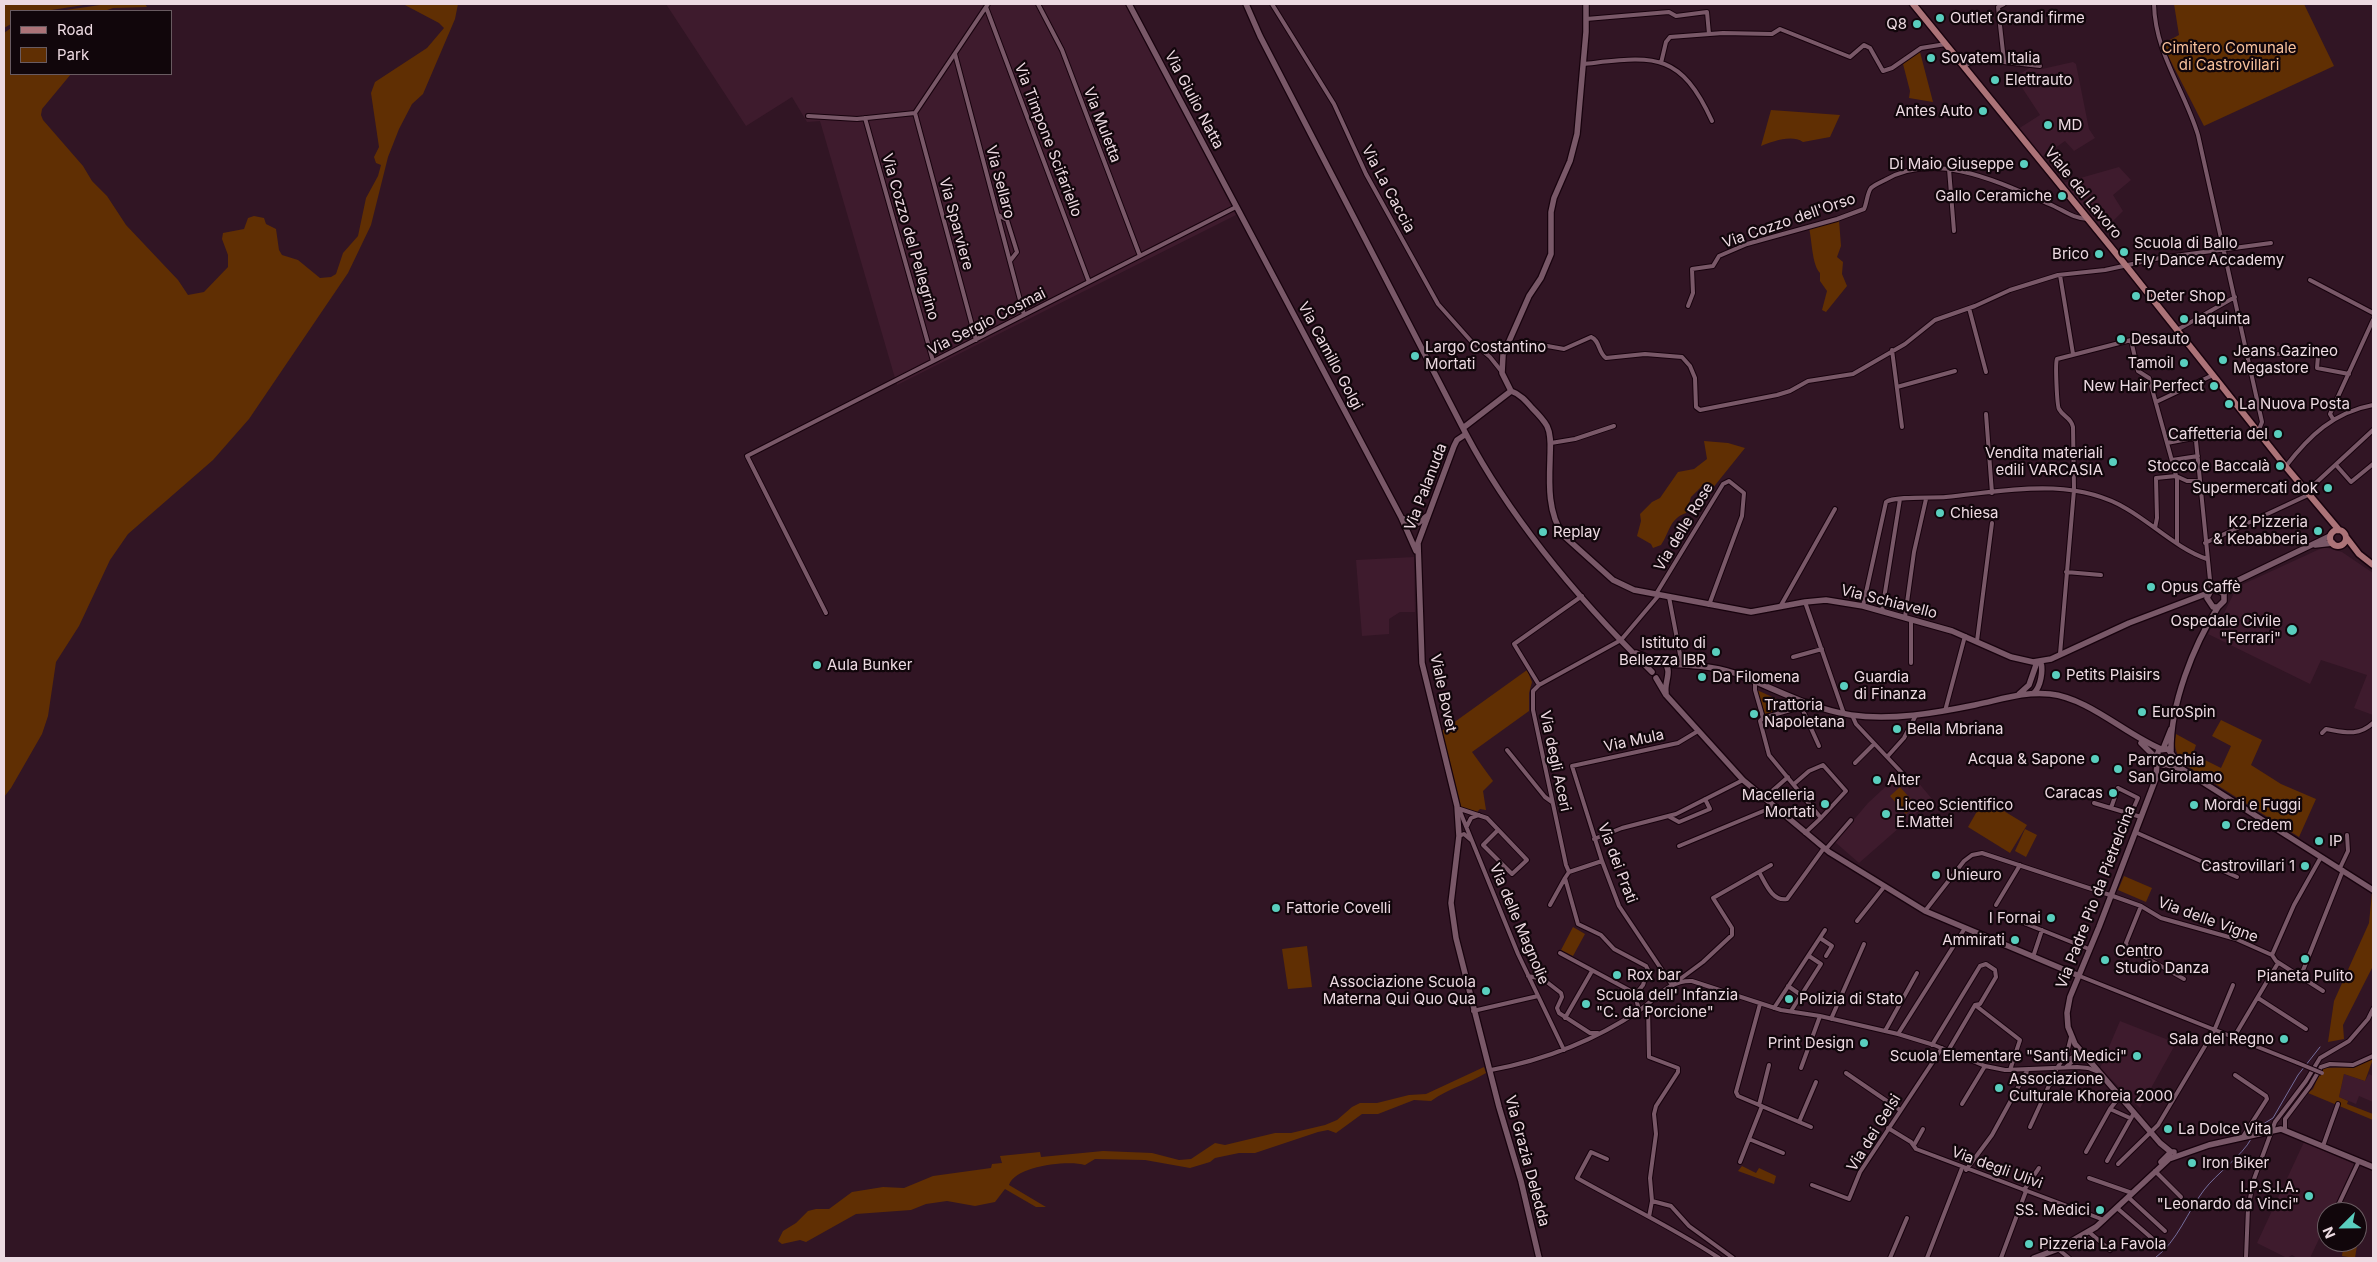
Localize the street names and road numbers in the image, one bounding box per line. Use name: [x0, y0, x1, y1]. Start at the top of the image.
street label: Via Giulio Natta: [1161, 48, 1227, 152]
street label: Via Timpone Scifariello: [1010, 61, 1086, 219]
street label: Via Muletta: [1079, 85, 1125, 165]
street label: Via La Caccia: [1357, 142, 1419, 236]
street label: Via Sellaro: [982, 143, 1018, 221]
street label: Viale del Lavoro: [2040, 143, 2126, 243]
street label: Via Cozzo del Pellegrino: [878, 152, 942, 322]
street label: Via Sparviere: [935, 176, 977, 272]
street label: Via Cozzo dell'Orso: [1720, 190, 1858, 252]
street label: Via Sergio Cosmai: [925, 285, 1049, 359]
street label: Via Camillo Golgi: [1294, 299, 1366, 413]
street label: Via Palanuda: [1401, 441, 1451, 533]
street label: Via delle Rose: [1651, 480, 1717, 574]
street label: Via Schiavello: [1839, 581, 1939, 623]
street label: Viale Bovet: [1426, 652, 1460, 734]
street label: Via degli Aceri: [1536, 709, 1574, 813]
street label: Via Mula: [1602, 726, 1666, 756]
street label: Via Padre Pio da Pietrelcina: [2053, 803, 2139, 991]
street label: Via dei Prati: [1593, 820, 1641, 906]
street label: Via delle Magnolie: [1485, 861, 1553, 987]
street label: Via delle Vigne: [2155, 893, 2261, 947]
street label: Via dei Gelsi: [1843, 1091, 1905, 1175]
street label: Via Grazia Deledda: [1501, 1093, 1553, 1229]
street label: Via degli Ulivi: [1949, 1143, 2045, 1193]

